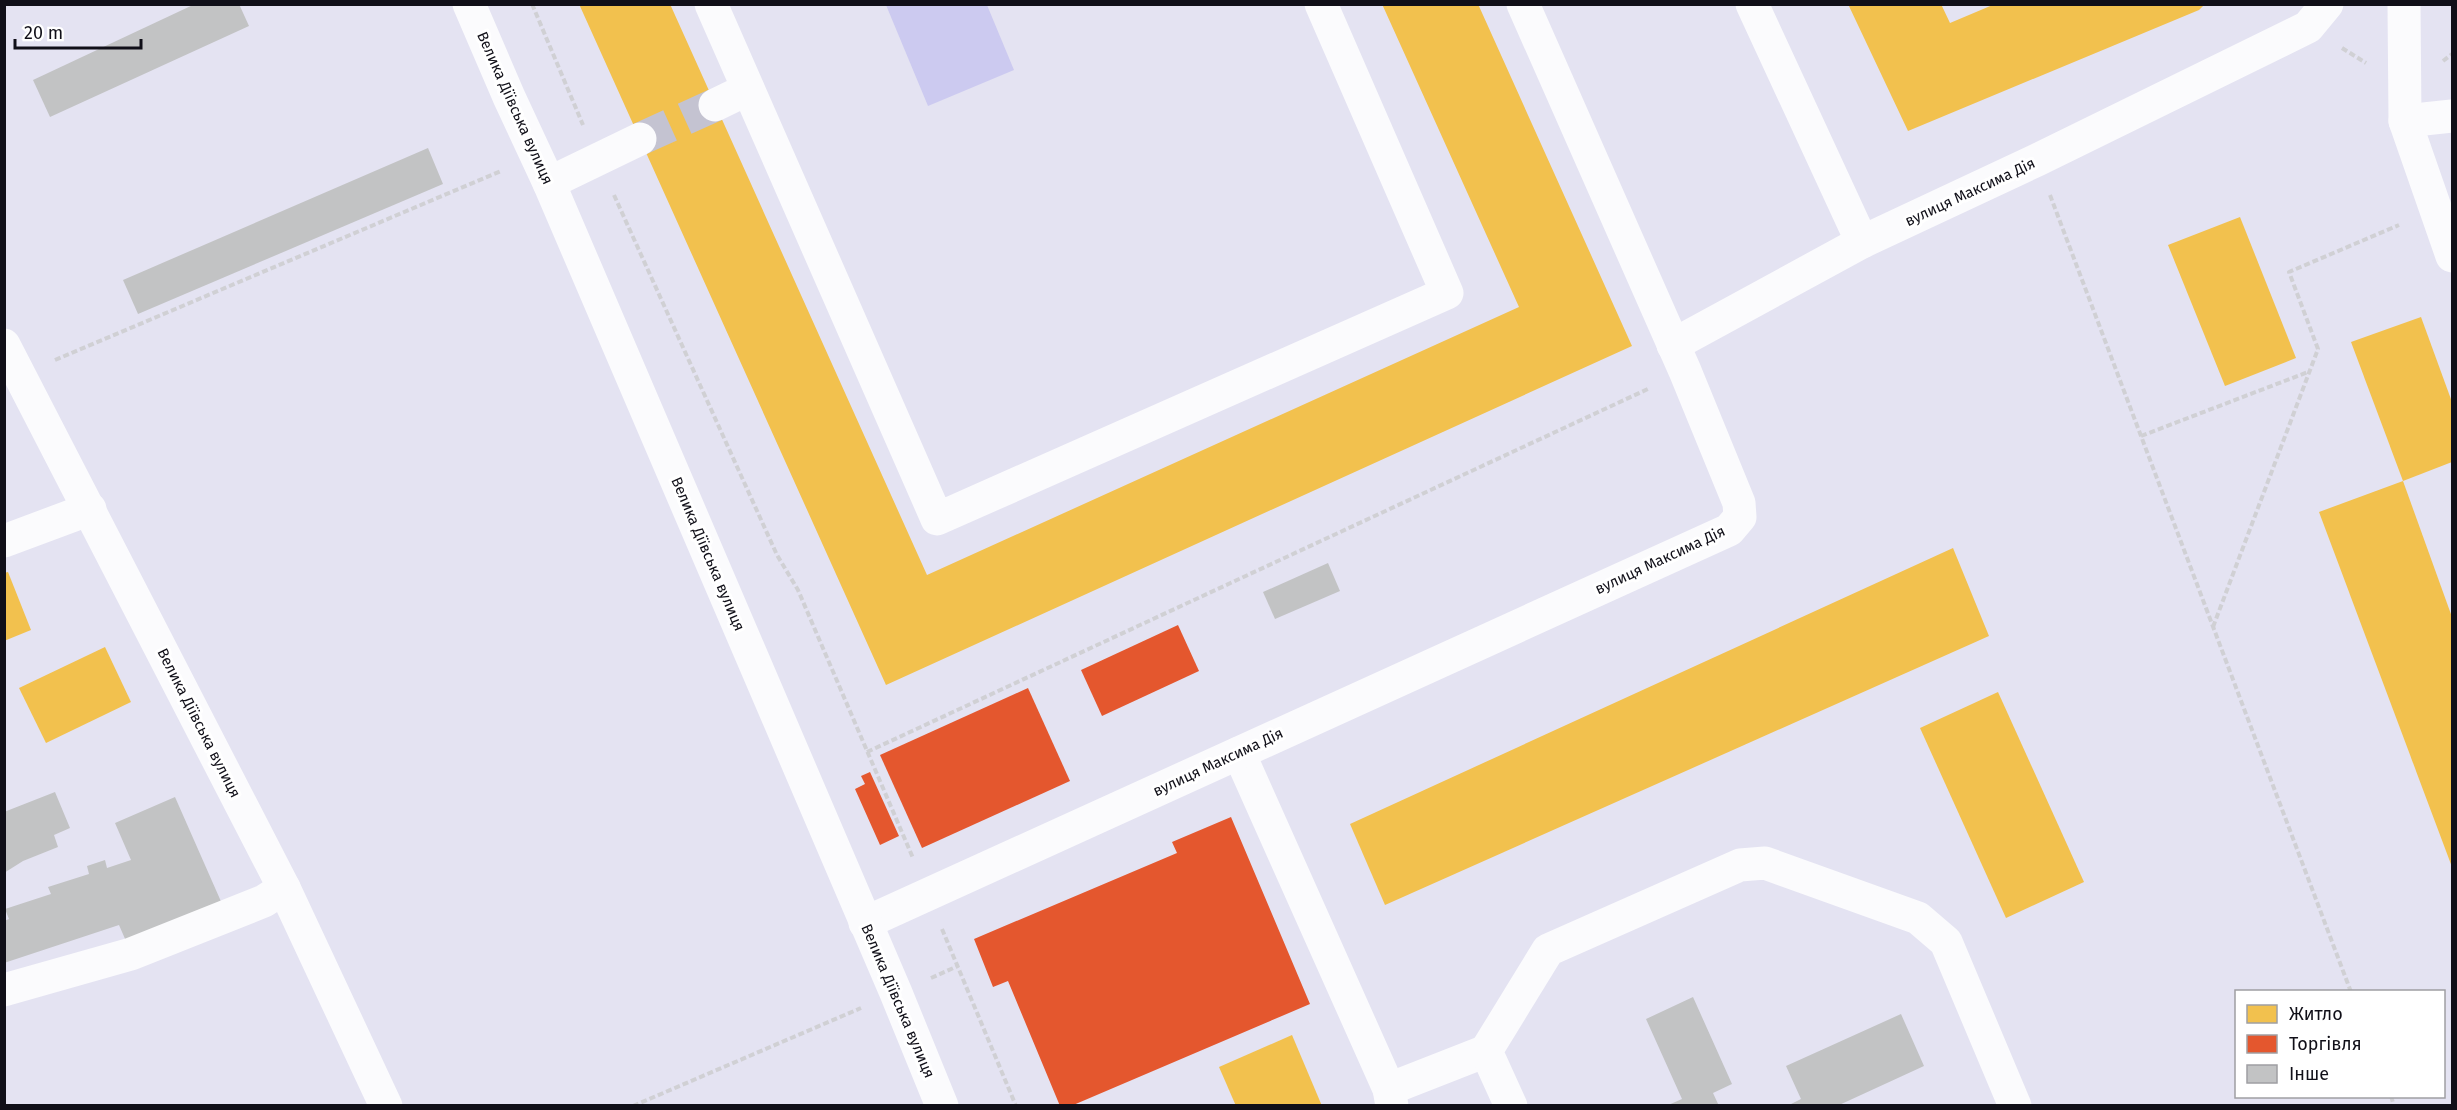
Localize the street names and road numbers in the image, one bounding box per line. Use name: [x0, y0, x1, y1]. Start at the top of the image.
street label: Велика Діївська вулиця: [473, 29, 557, 187]
street label: вулиця Максима Дія: [1902, 154, 2038, 230]
street label: Велика Діївська вулиця: [667, 474, 749, 634]
street label: вулиця Максима Дія: [1592, 522, 1728, 598]
street label: Велика Діївська вулиця: [153, 645, 245, 801]
street label: вулиця Максима Дія: [1150, 724, 1286, 800]
street label: Велика Діївська вулиця: [857, 921, 939, 1081]

